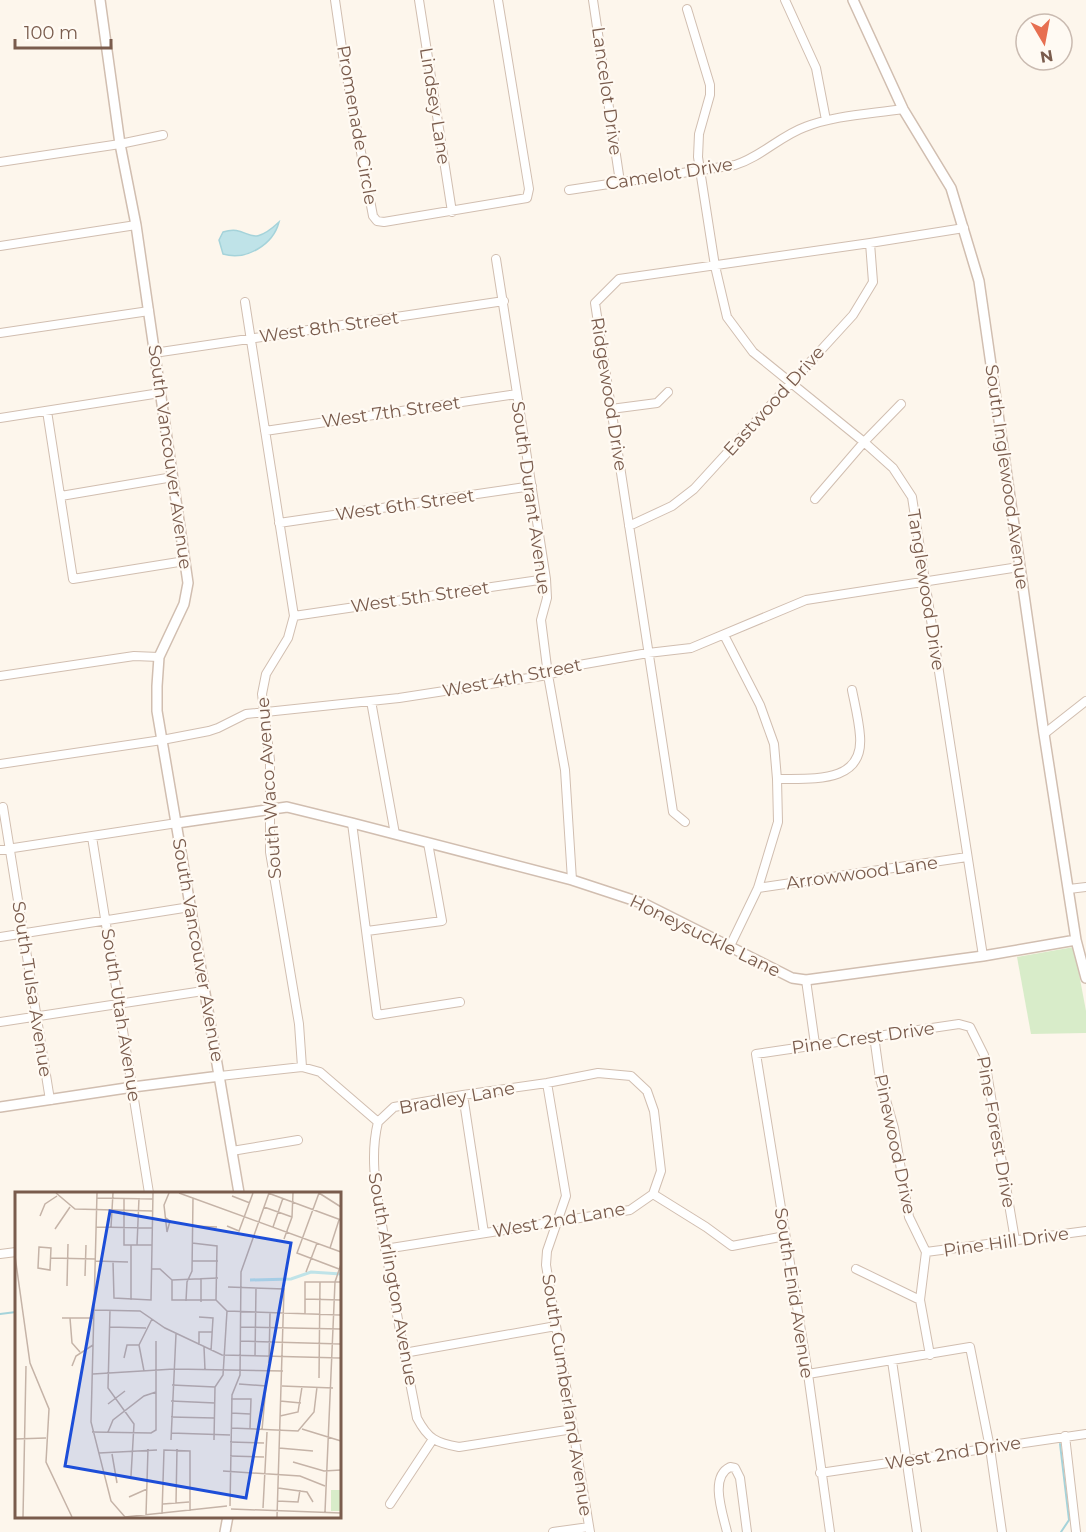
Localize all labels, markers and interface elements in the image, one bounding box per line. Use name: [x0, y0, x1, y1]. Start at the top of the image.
scale bar: [15, 12, 111, 50]
north arrow: [1014, 12, 1074, 72]
text: 100 m: [24, 22, 78, 44]
street label: Lancelot Drive: [587, 25, 627, 157]
street label: Promenade Circle: [332, 43, 382, 207]
street label: Lindsey Lane: [415, 46, 455, 166]
text: N: [1038, 46, 1055, 67]
street label: Camelot Drive: [604, 153, 734, 195]
street label: West 8th Street: [258, 306, 400, 348]
street label: Ridgewood Drive: [586, 316, 632, 473]
street label: Eastwood Drive: [719, 341, 829, 461]
street label: South Vancouver Avenue: [143, 343, 197, 571]
street label: South Inglewood Avenue: [980, 363, 1034, 591]
street label: West 7th Street: [320, 391, 462, 433]
street label: South Durant Avenue: [507, 400, 555, 596]
street label: West 6th Street: [334, 484, 476, 526]
street label: Tanglewood Drive: [902, 508, 950, 672]
street label: West 5th Street: [349, 576, 491, 618]
street label: West 4th Street: [441, 654, 583, 702]
street label: South Waco Avenue: [252, 696, 286, 880]
street label: South Vancouver Avenue: [167, 837, 229, 1064]
street label: Arrowwood Lane: [785, 851, 939, 895]
street label: Honeysuckle Lane: [626, 890, 784, 982]
street label: South Tulsa Avenue: [7, 900, 57, 1079]
street label: South Utah Avenue: [96, 927, 146, 1103]
street label: Pine Crest Drive: [790, 1017, 936, 1059]
street label: Pine Forest Drive: [972, 1054, 1020, 1210]
street label: Pinewood Drive: [869, 1072, 921, 1216]
street label: Bradley Lane: [397, 1077, 517, 1119]
street label: South Arlington Avenue: [363, 1171, 423, 1387]
inset map: [15, 1192, 340, 1517]
street label: West 2nd Lane: [491, 1197, 627, 1242]
street label: South Enid Avenue: [770, 1206, 818, 1380]
street label: Pine Hill Drive: [942, 1222, 1070, 1262]
street label: South Cumberland Avenue: [537, 1272, 597, 1518]
street label: West 2nd Drive: [884, 1431, 1023, 1475]

